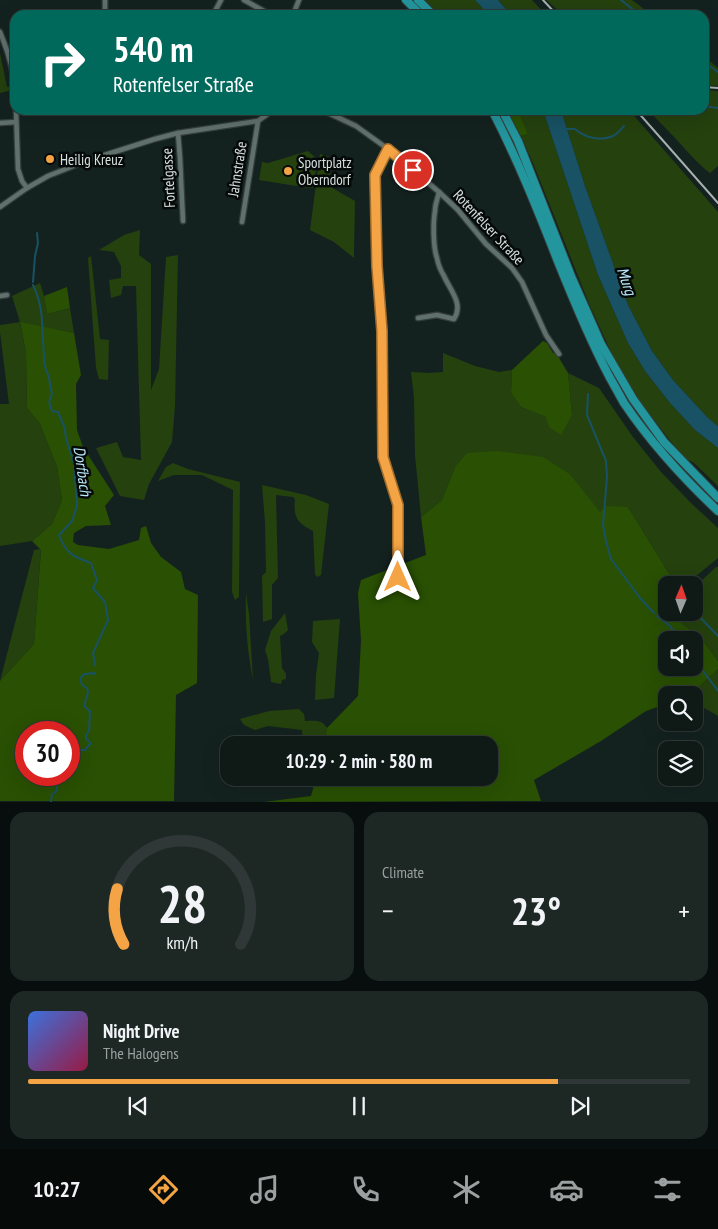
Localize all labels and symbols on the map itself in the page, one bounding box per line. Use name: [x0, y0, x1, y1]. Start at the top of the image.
street label: Jahnstraße: [223, 140, 251, 199]
street label: Fortelgasse: [157, 148, 179, 208]
pin: [392, 149, 434, 191]
place label: Heilig Kreuz: [60, 150, 123, 169]
marker: Heilig Kreuz: [44, 153, 56, 165]
place label: Sportplatz Oberndorf: [298, 153, 352, 189]
marker: Sportplatz Oberndorf: [282, 165, 294, 177]
street label: Rotenfelser Straße: [449, 185, 529, 269]
water label: Murg: [613, 264, 641, 299]
water label: Dorfbach: [70, 445, 97, 498]
position arrow: [371, 550, 423, 602]
north arrow: [658, 576, 702, 621]
speed limit sign: 30: [15, 721, 80, 786]

